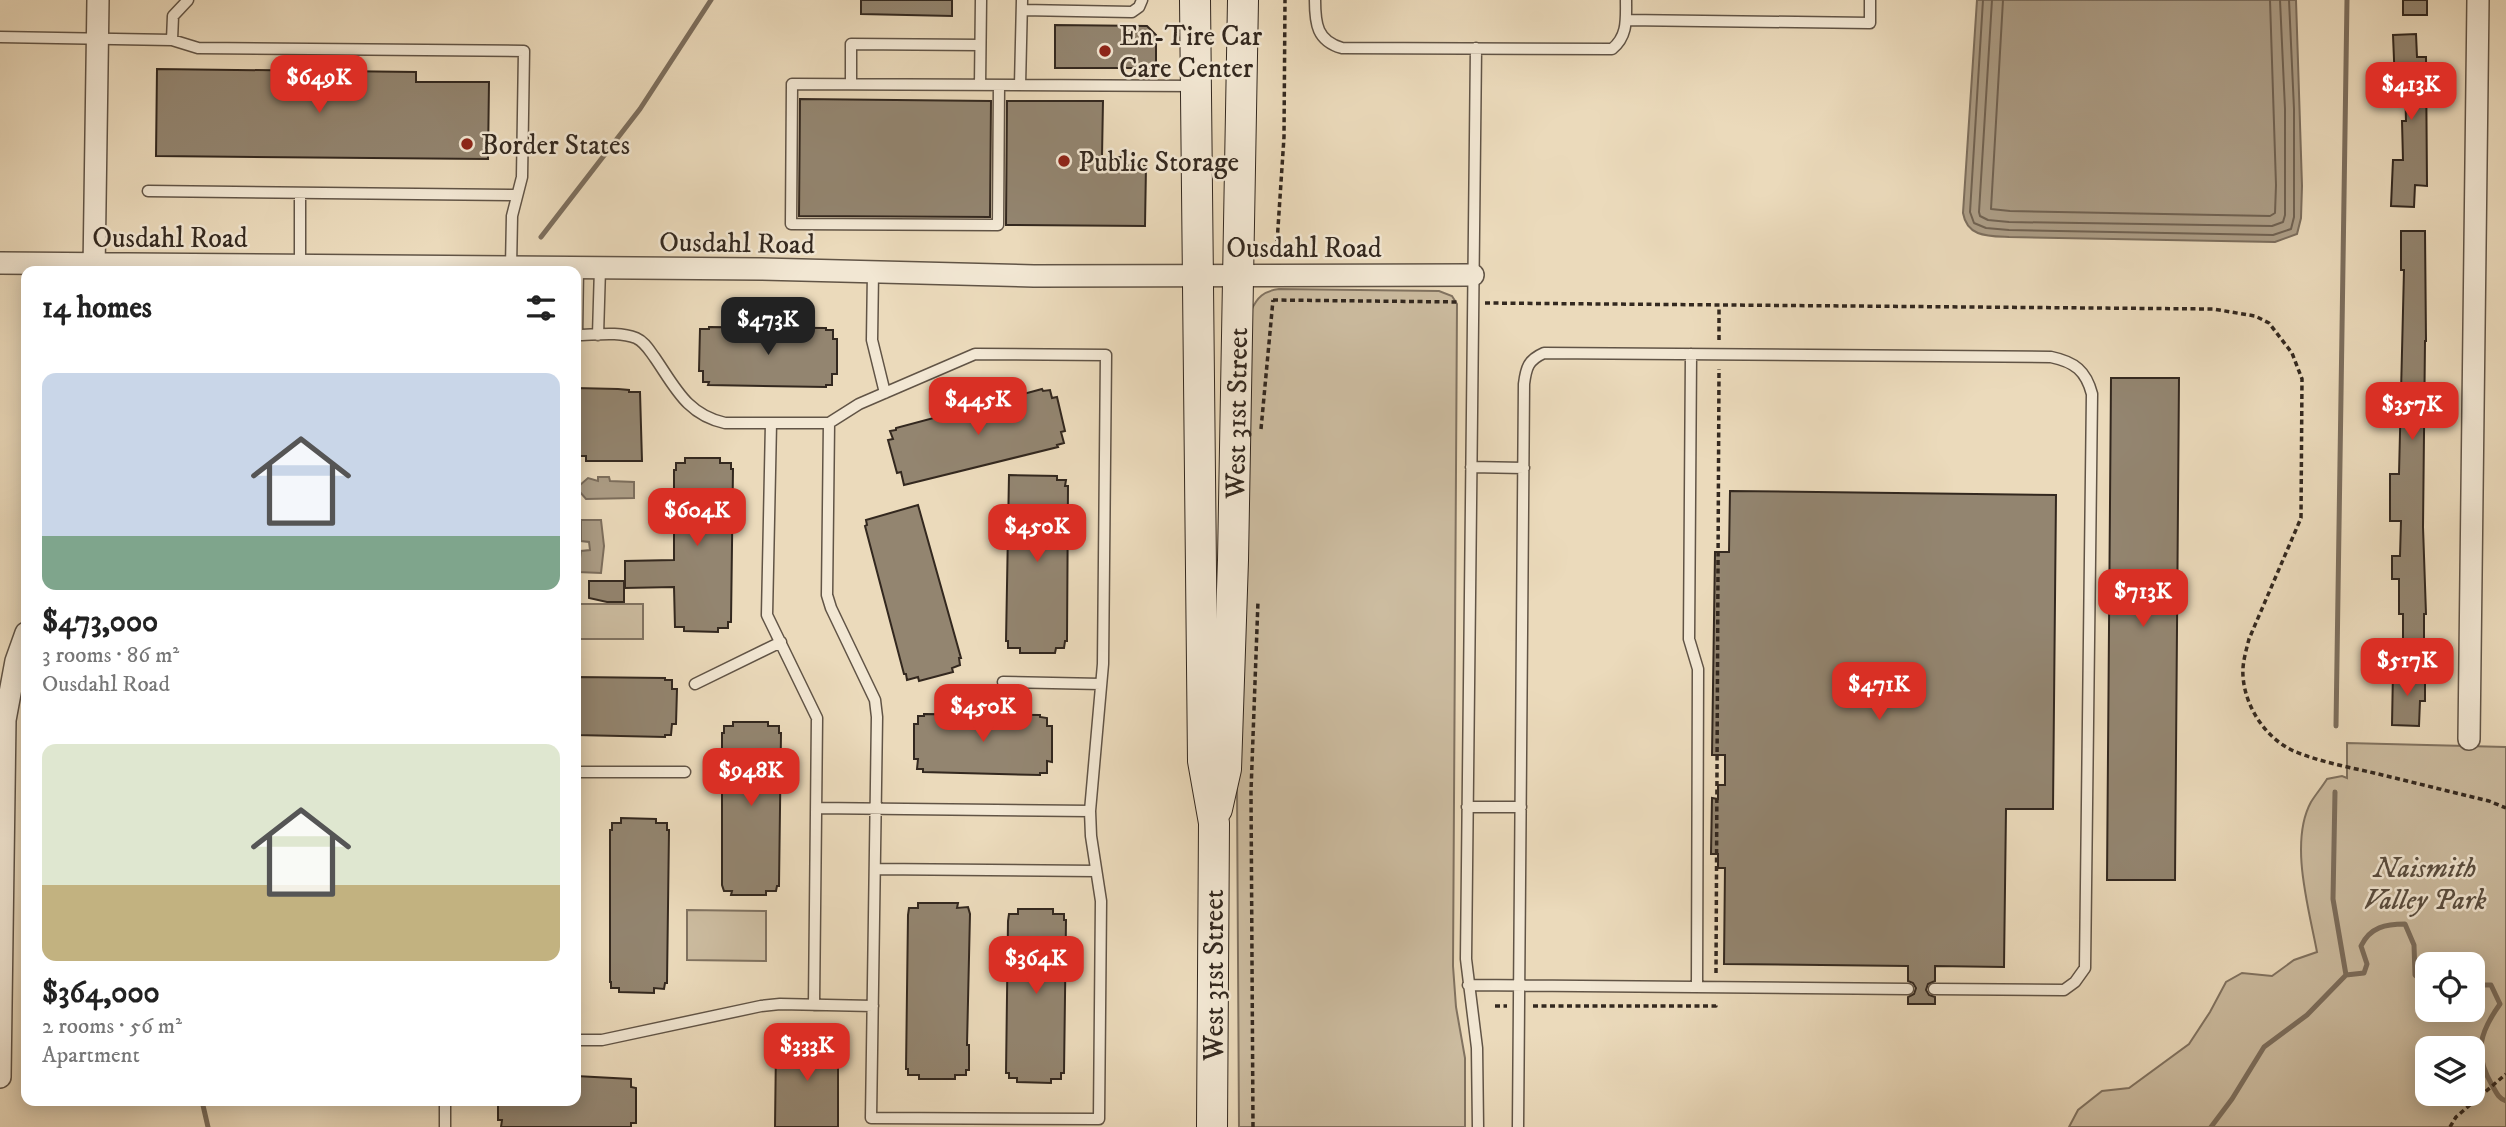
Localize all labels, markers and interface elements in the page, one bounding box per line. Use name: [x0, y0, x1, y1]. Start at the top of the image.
place label: En-Tire Car Care Center: [1119, 19, 1263, 86]
marker: En-Tire Car Care Center: [1097, 43, 1113, 59]
pin: $649K: [270, 55, 368, 115]
pin: $413K: [2362, 62, 2460, 122]
text: $649K: [286, 63, 352, 92]
text: $413K: [2382, 70, 2440, 99]
place label: Border States: [481, 128, 630, 163]
marker: Border States: [459, 136, 475, 152]
place label: Public Storage: [1078, 145, 1239, 180]
marker: Public Storage: [1056, 153, 1072, 169]
street label: Ousdahl Road: [92, 221, 248, 256]
street label: Ousdahl Road: [659, 225, 815, 262]
street label: Ousdahl Road: [1226, 231, 1382, 266]
icon: filters: [522, 289, 560, 327]
text: 14 homes: [42, 290, 152, 327]
pin: $473K: [719, 298, 817, 357]
text: $473K: [737, 305, 799, 334]
street label: West 31st Street: [1218, 327, 1256, 500]
pin: $445K: [929, 378, 1027, 437]
pin: $357K: [2363, 382, 2461, 442]
text: $445K: [945, 385, 1011, 414]
text: $357K: [2382, 390, 2442, 419]
icon: home: [238, 418, 364, 544]
pin: $604K: [648, 489, 746, 548]
text: $604K: [664, 496, 730, 525]
pin: $450K: [988, 504, 1086, 564]
text: $450K: [1004, 512, 1070, 541]
pin: $713K: [2094, 570, 2192, 629]
text: $713K: [2114, 577, 2172, 606]
text: $473,000: [42, 604, 158, 641]
pin: $517K: [2358, 638, 2456, 698]
text: 3 rooms · 86 m²: [42, 641, 179, 670]
text: $517K: [2377, 646, 2437, 675]
pin: $471K: [1830, 662, 1928, 722]
text: Ousdahl Road: [42, 670, 170, 699]
text: $471K: [1848, 670, 1910, 699]
pin: $450K: [934, 684, 1032, 744]
text: $450K: [950, 692, 1016, 721]
pin: $948K: [702, 748, 800, 808]
text: $948K: [719, 756, 783, 785]
icon: home: [238, 789, 364, 915]
park label: Naismith Valley Park: [2364, 851, 2487, 918]
street label: West 31st Street: [1197, 889, 1232, 1062]
pin: $364K: [987, 936, 1085, 996]
text: $364K: [1005, 944, 1067, 973]
map controls: [2415, 952, 2485, 1106]
button: locate: [2415, 952, 2485, 1022]
text: $364,000: [42, 975, 160, 1012]
text: 2 rooms · 56 m²: [42, 1012, 182, 1041]
pin: $333K: [758, 1024, 856, 1083]
text: $333K: [780, 1031, 834, 1060]
button: layers: [2415, 1036, 2485, 1106]
text: Apartment: [42, 1041, 140, 1070]

